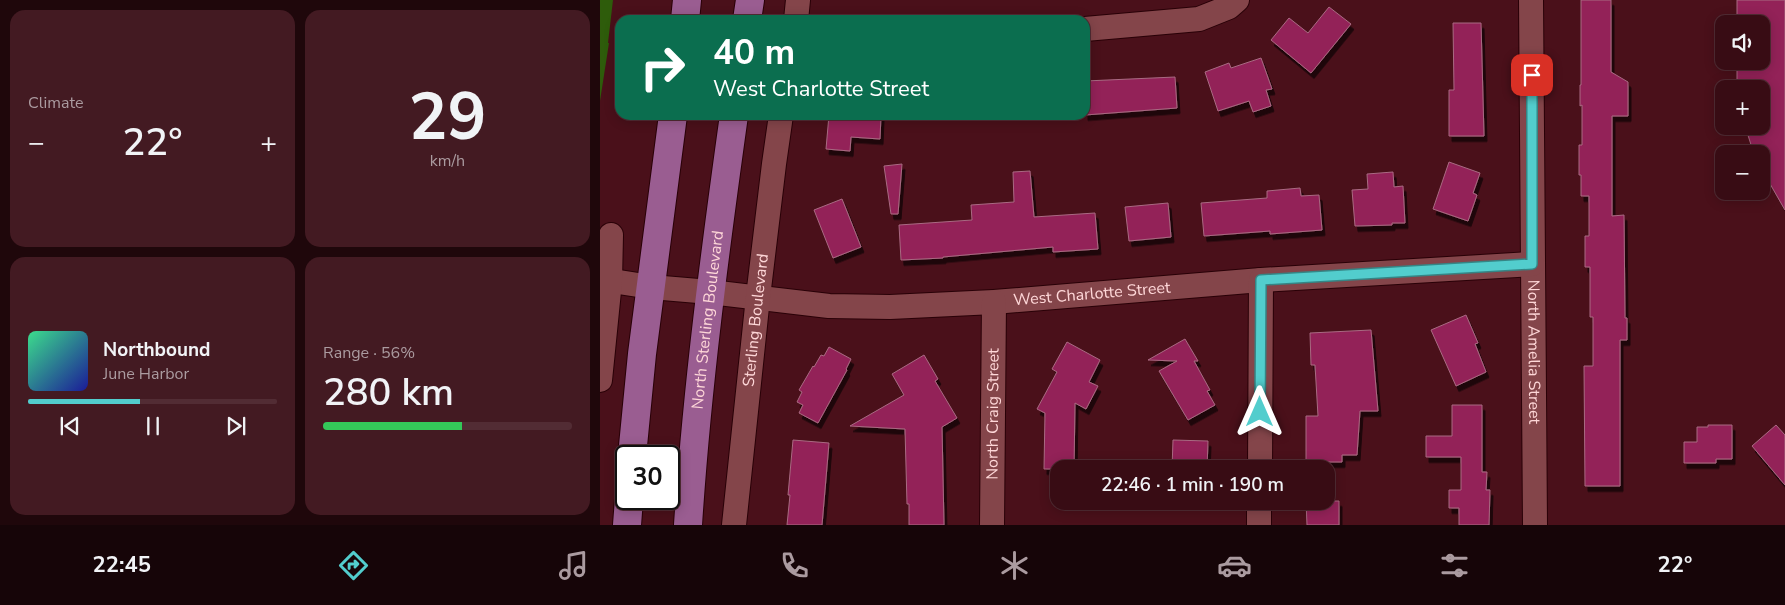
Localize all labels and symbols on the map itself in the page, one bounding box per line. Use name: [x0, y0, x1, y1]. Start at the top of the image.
pin: [1511, 54, 1553, 96]
street label: North Sterling Boulevard: [687, 229, 729, 410]
street label: Sterling Boulevard: [738, 252, 774, 388]
street label: West Charlotte Street: [1013, 276, 1172, 311]
street label: North Amelia Street: [1522, 280, 1545, 425]
street label: North Craig Street: [981, 348, 1005, 480]
position arrow: [1233, 385, 1285, 437]
speed limit sign: 30: [615, 445, 680, 510]

